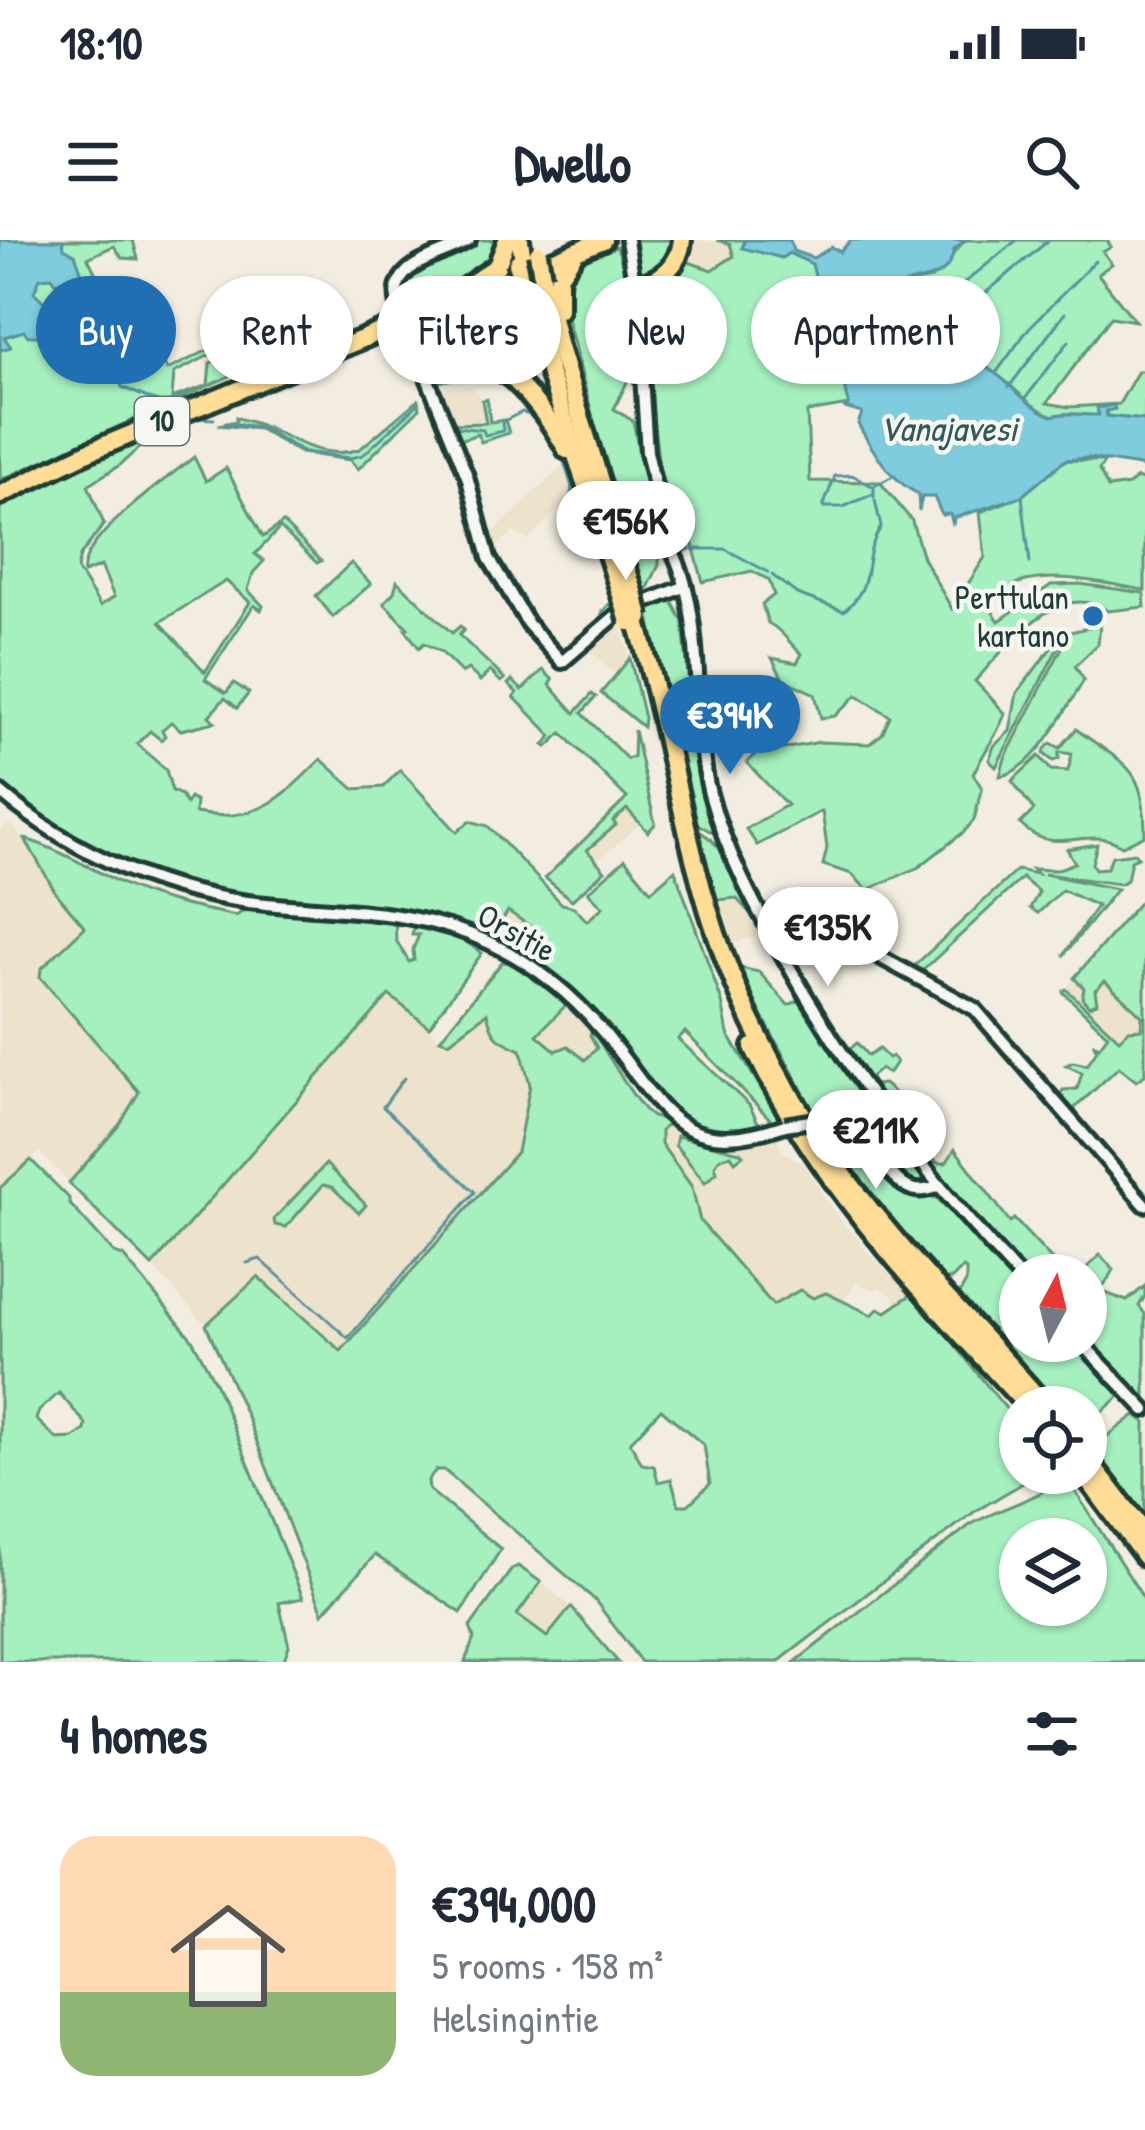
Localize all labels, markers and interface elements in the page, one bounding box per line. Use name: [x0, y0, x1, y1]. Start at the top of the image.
text: 18:10: [60, 12, 143, 73]
text: Dwello: [514, 126, 631, 199]
icon: menu: [60, 129, 126, 195]
icon: search: [1019, 129, 1085, 195]
chip: Buy: [36, 276, 176, 384]
chip: Rent: [200, 276, 353, 384]
chip: Filters: [377, 276, 561, 384]
chip: New: [585, 276, 727, 384]
chip: Apartment: [751, 276, 1000, 384]
road number: 10: [135, 397, 189, 445]
water label: Vanajavesi: [879, 403, 1020, 452]
pin: €156K: [542, 481, 710, 583]
text: €156K: [583, 493, 669, 546]
place label: Perttulan kartano: [955, 575, 1069, 657]
marker: Perttulan kartano: [1080, 603, 1106, 629]
pin: €394K: [646, 675, 814, 777]
text: €394K: [687, 687, 773, 740]
pin: €135K: [744, 887, 912, 989]
street label: Orsitie: [470, 893, 564, 971]
text: €135K: [784, 899, 872, 952]
pin: €211K: [792, 1090, 960, 1192]
text: €211K: [833, 1102, 919, 1155]
north arrow: [999, 1254, 1107, 1362]
map controls: [999, 1254, 1107, 1626]
button: locate: [999, 1386, 1107, 1494]
button: layers: [999, 1518, 1107, 1626]
text: 4 homes: [60, 1700, 207, 1769]
icon: filters: [1019, 1701, 1085, 1767]
text: €394,000: [432, 1869, 596, 1938]
icon: home: [156, 1884, 300, 2028]
text: 5 rooms · 158 m²: [432, 1938, 663, 1991]
text: Helsingintie: [432, 1991, 599, 2044]

